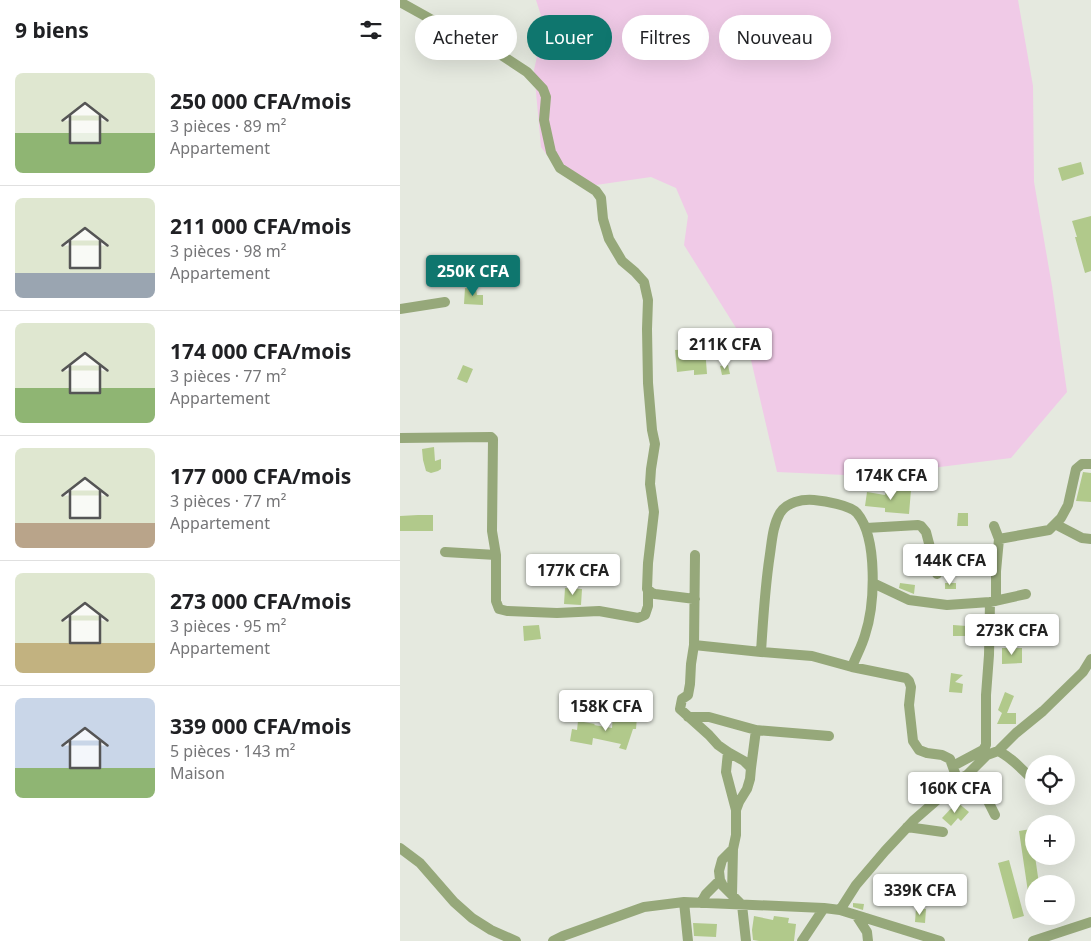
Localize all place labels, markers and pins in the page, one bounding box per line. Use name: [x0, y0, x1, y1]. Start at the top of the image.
pin: 250K CFA: [421, 254, 525, 297]
pin: 211K CFA: [673, 328, 777, 370]
pin: 174K CFA: [839, 458, 943, 501]
pin: 144K CFA: [898, 544, 1002, 586]
pin: 177K CFA: [521, 554, 625, 596]
pin: 273K CFA: [960, 614, 1064, 656]
pin: 158K CFA: [554, 690, 658, 732]
pin: 160K CFA: [903, 772, 1007, 814]
pin: 339K CFA: [868, 874, 972, 916]

